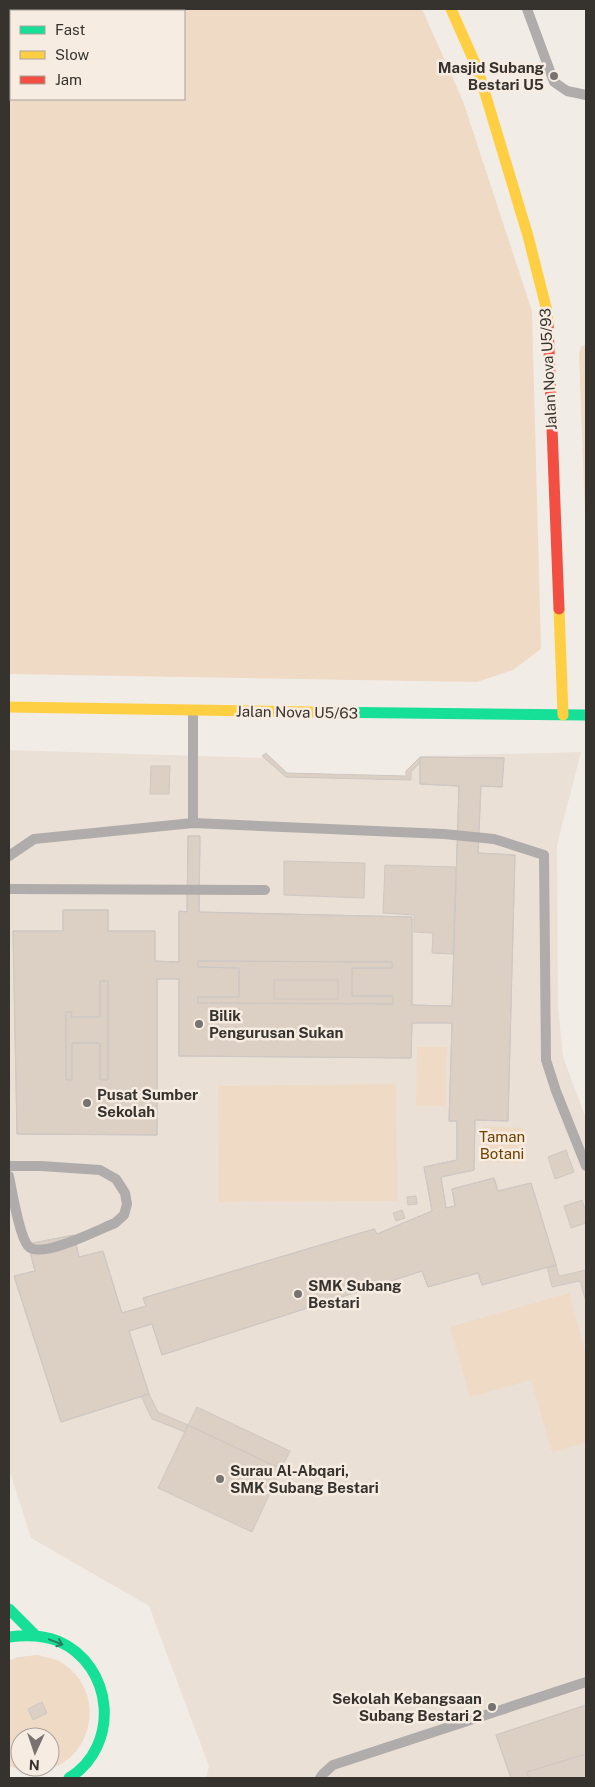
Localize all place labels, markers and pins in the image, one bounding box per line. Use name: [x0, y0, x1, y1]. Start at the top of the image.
place label: Masjid Subang Bestari U5: [438, 59, 545, 93]
marker: Masjid Subang Bestari U5: [548, 70, 560, 82]
place label: Bilik Pengurusan Sukan: [209, 1007, 343, 1041]
marker: Bilik Pengurusan Sukan: [193, 1018, 205, 1030]
place label: Pusat Sumber Sekolah: [97, 1086, 198, 1120]
marker: Pusat Sumber Sekolah: [81, 1097, 93, 1109]
place label: SMK Subang Bestari: [308, 1277, 402, 1311]
marker: SMK Subang Bestari: [292, 1288, 304, 1300]
place label: Surau Al-Abqari, SMK Subang Bestari: [230, 1462, 379, 1496]
marker: Surau Al-Abqari, SMK Subang Bestari: [214, 1473, 226, 1485]
place label: Sekolah Kebangsaan Subang Bestari 2: [332, 1690, 482, 1724]
marker: Sekolah Kebangsaan Subang Bestari 2: [486, 1701, 498, 1713]

